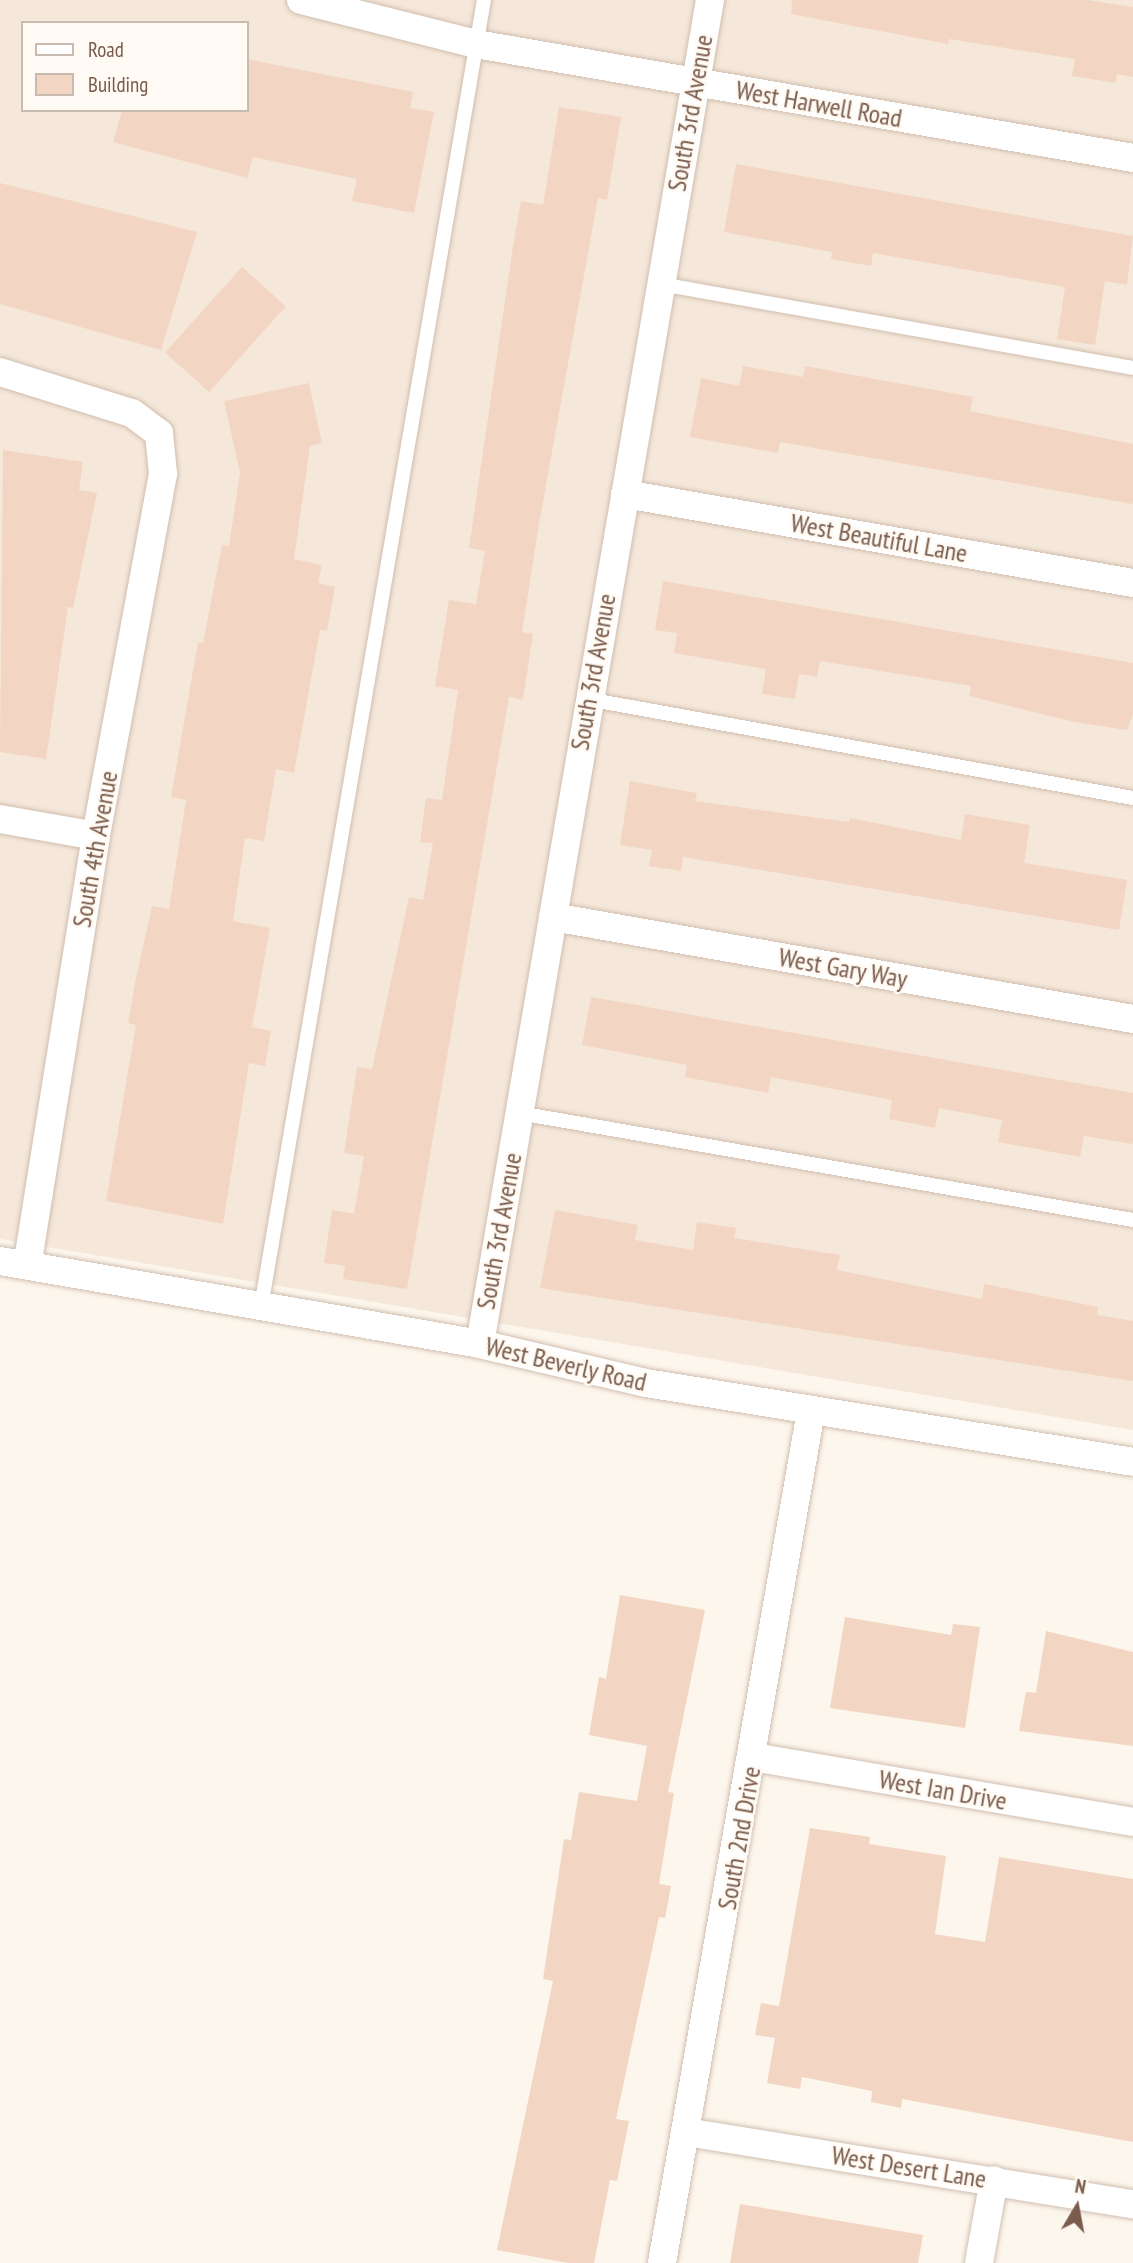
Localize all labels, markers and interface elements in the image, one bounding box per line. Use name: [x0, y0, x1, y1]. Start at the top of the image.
legend: [21, 21, 248, 112]
street label: South 3rd Avenue: [661, 32, 719, 194]
text: Road: [88, 36, 124, 63]
text: Building: [88, 71, 148, 98]
street label: West Harwell Road: [734, 74, 904, 134]
street label: West Beautiful Lane: [788, 507, 970, 569]
street label: South 3rd Avenue: [564, 591, 622, 753]
street label: South 4th Avenue: [66, 768, 124, 930]
street label: West Gary Way: [776, 941, 910, 995]
street label: South 3rd Avenue: [470, 1150, 528, 1312]
street label: West Beverly Road: [482, 1330, 650, 1398]
street label: West Ian Drive: [877, 1763, 1009, 1817]
street label: South 2nd Drive: [711, 1764, 767, 1912]
street label: West Desert Lane: [830, 2139, 988, 2195]
north arrow: [1042, 2172, 1112, 2242]
text: N: [1074, 2174, 1088, 2199]

